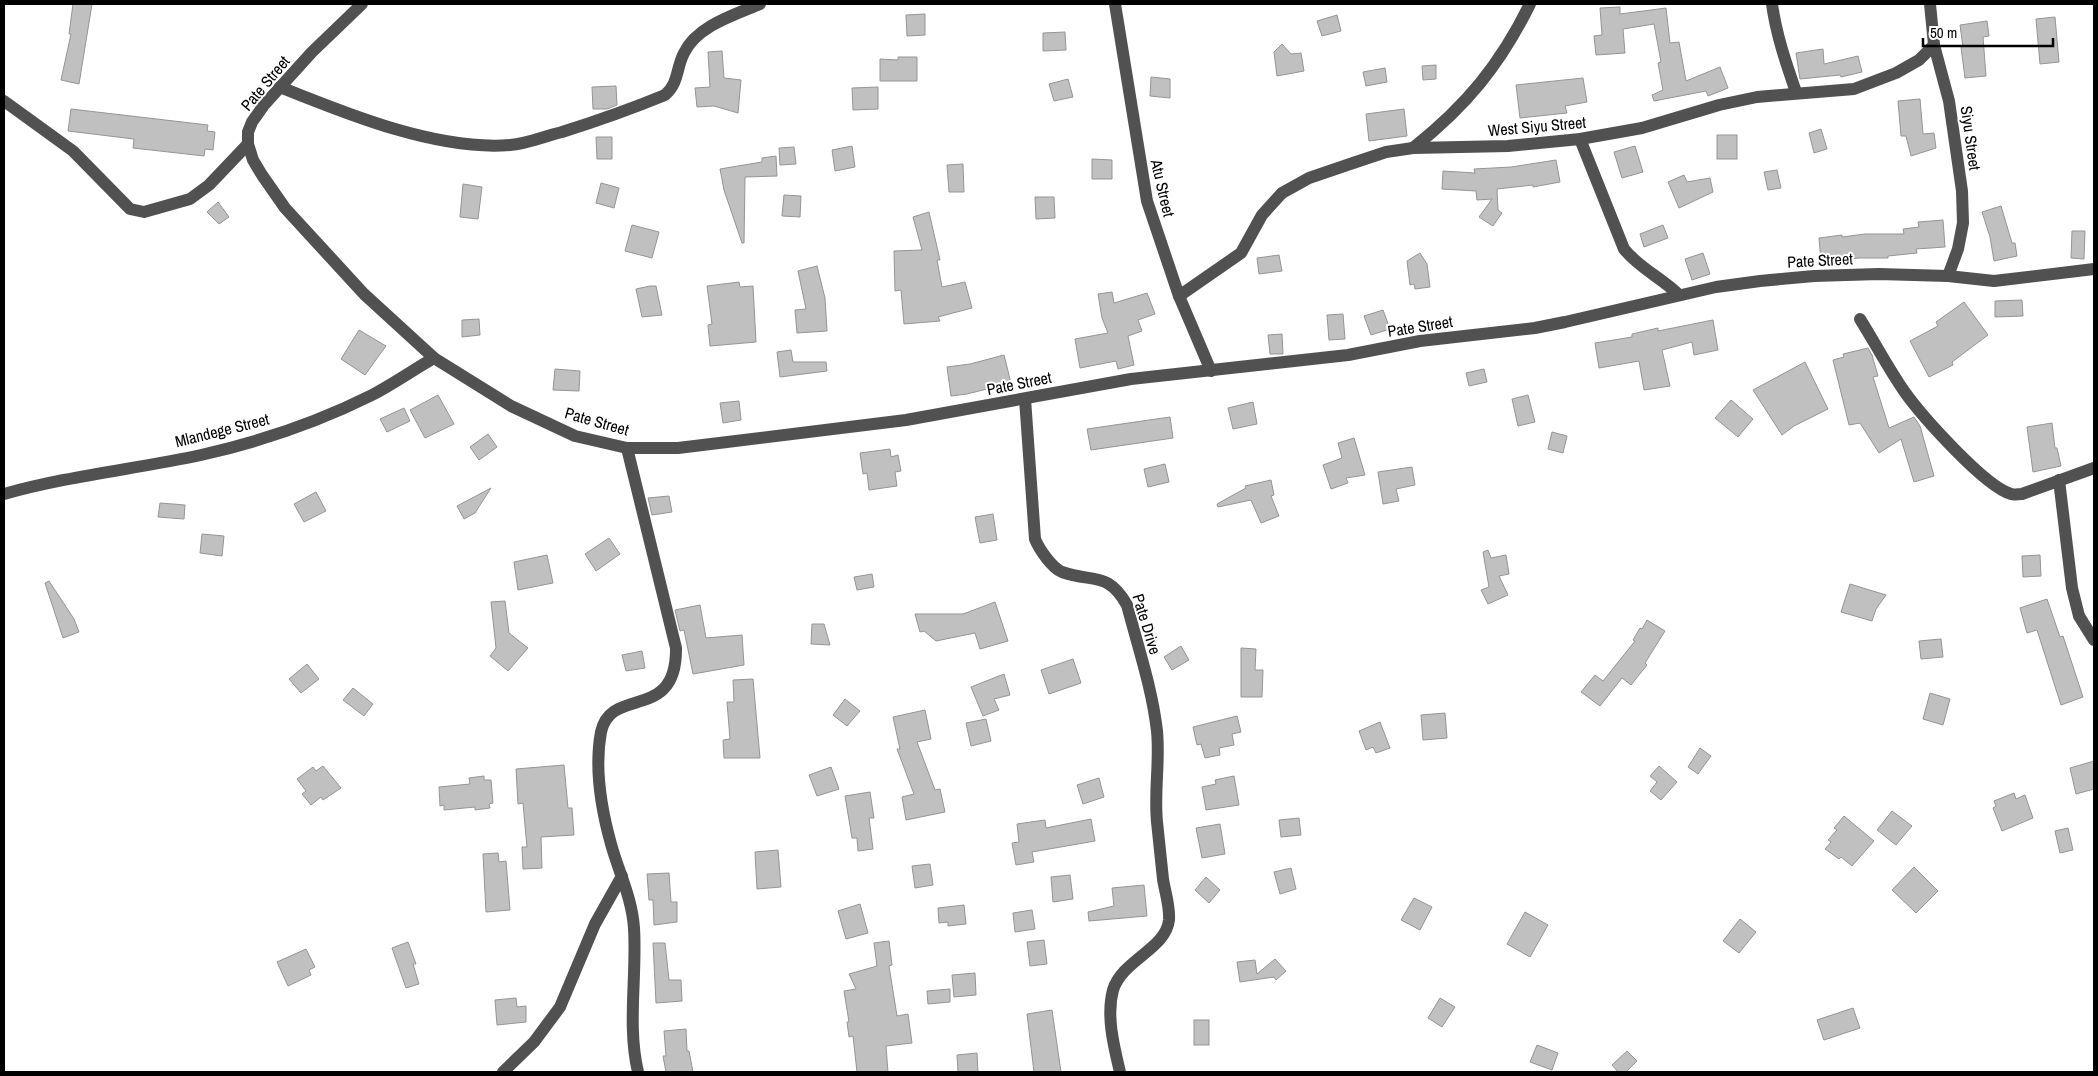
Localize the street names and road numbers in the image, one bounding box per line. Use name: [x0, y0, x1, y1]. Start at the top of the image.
street label: Pate Street: [235, 51, 295, 115]
street label: Siyu Street: [1956, 104, 1986, 172]
street label: West Siyu Street: [1487, 111, 1587, 141]
street label: Atu Street: [1145, 156, 1180, 219]
street label: Pate Street: [1787, 247, 1854, 273]
street label: Pate Street: [1386, 310, 1454, 342]
street label: Pate Street: [985, 366, 1054, 400]
street label: Pate Street: [562, 401, 632, 441]
street label: Mlandege Street: [173, 408, 272, 452]
street label: Pate Drive: [1127, 591, 1167, 657]

